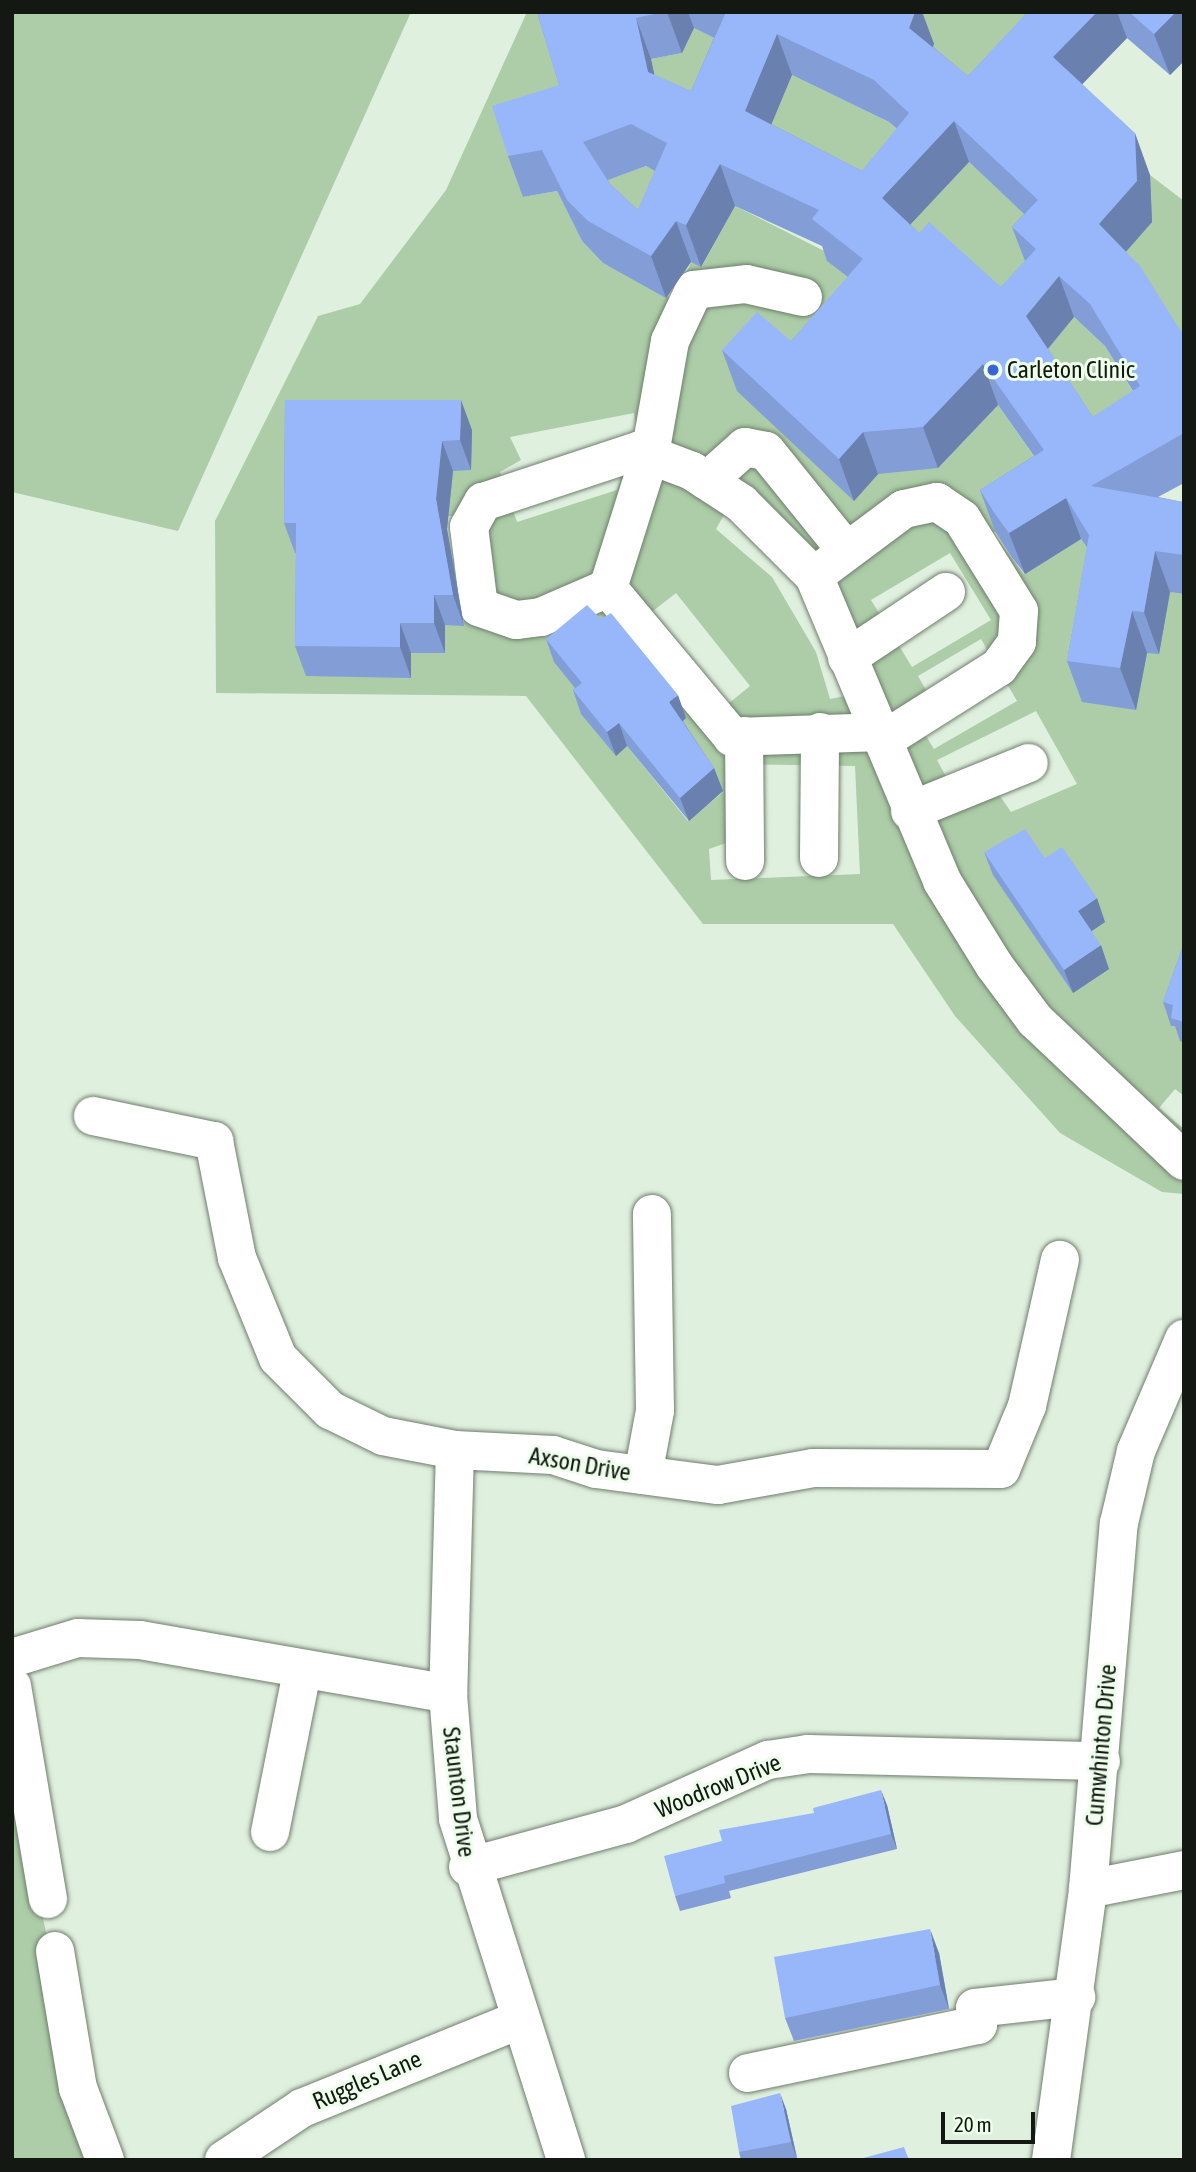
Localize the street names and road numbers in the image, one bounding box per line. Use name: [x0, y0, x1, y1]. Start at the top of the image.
street label: Axson Drive: [527, 1441, 633, 1487]
street label: Cumwhinton Drive: [1080, 1663, 1122, 1827]
street label: Staunton Drive: [437, 1725, 481, 1859]
street label: Woodrow Drive: [651, 1748, 785, 1824]
street label: Ruggles Lane: [308, 2044, 426, 2116]

